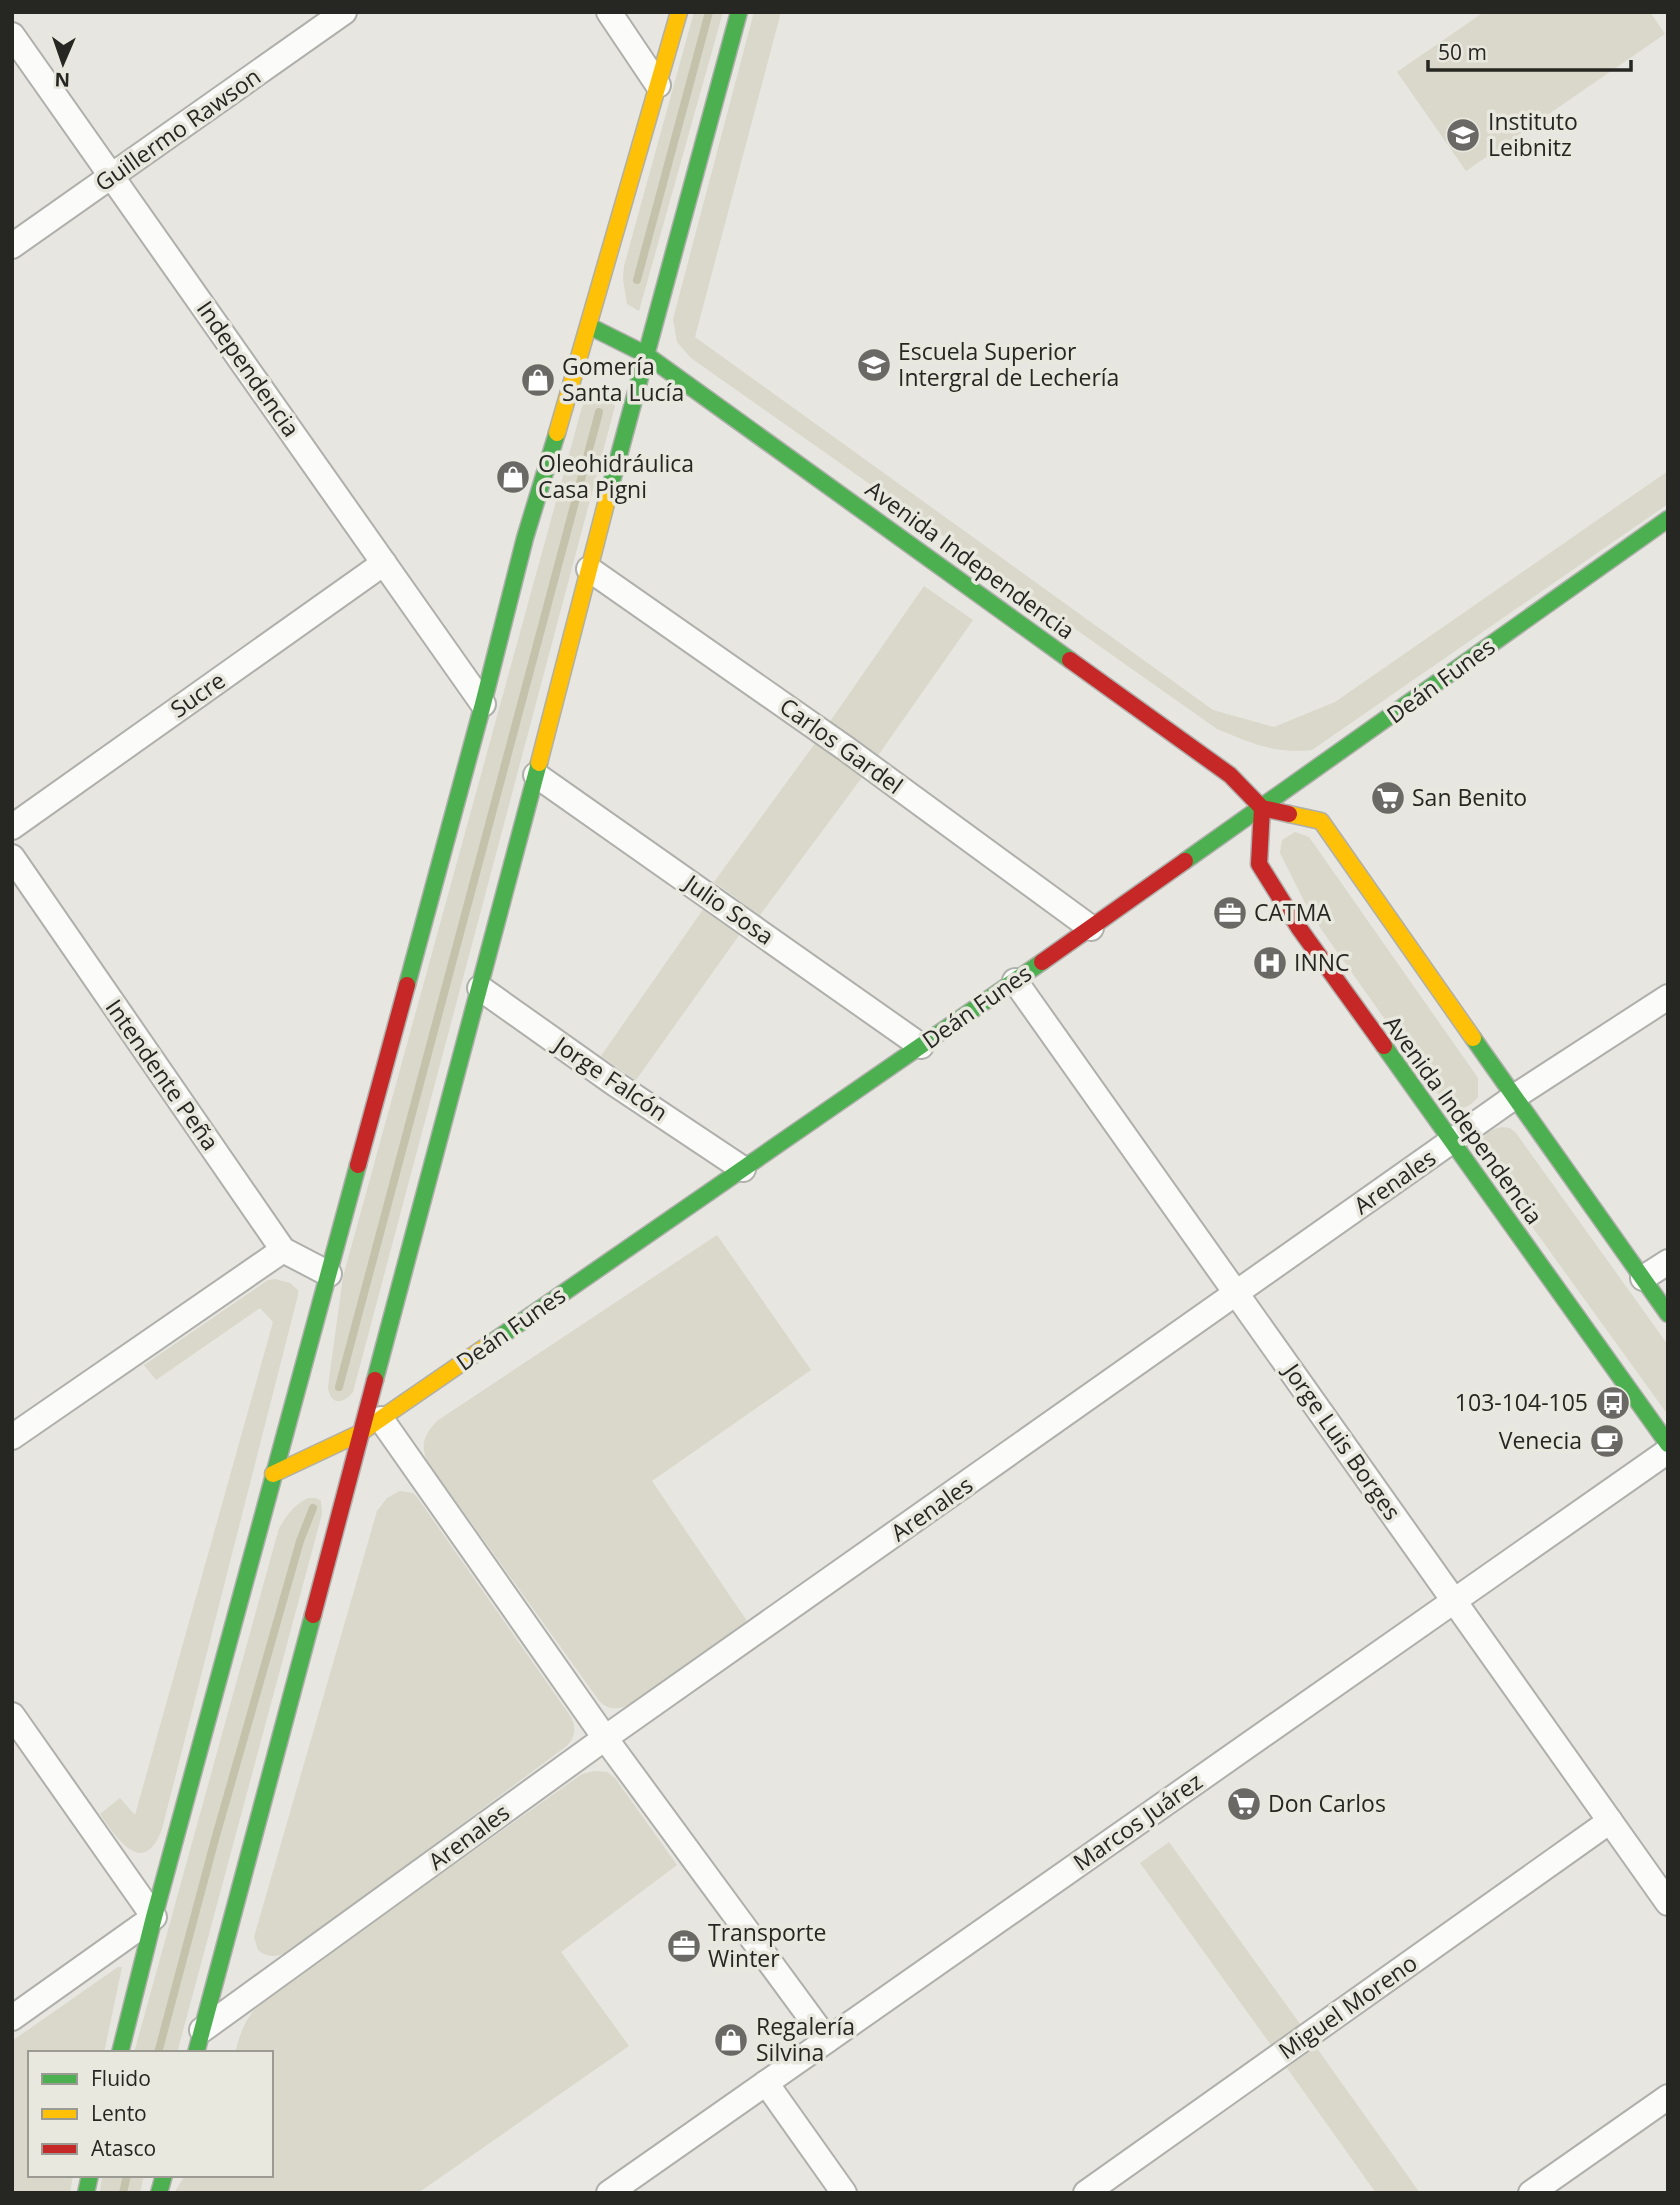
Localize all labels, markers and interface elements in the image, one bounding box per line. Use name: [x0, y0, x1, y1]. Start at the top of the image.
north arrow: [28, 28, 98, 98]
scale bar: [1428, 28, 1631, 72]
text: 50 m: [1438, 38, 1487, 66]
street label: Guillermo Rawson: [88, 60, 267, 198]
text: N: [54, 67, 71, 93]
place label: Instituto Leibnitz: [1488, 105, 1578, 163]
school or university icon: Instituto Leibnitz: [1444, 116, 1482, 154]
street label: Independencia: [190, 294, 308, 443]
place label: Escuela Superior Intergral de Lechería: [898, 335, 1119, 393]
school or university icon: Escuela Superior Intergral de Lechería: [855, 346, 893, 384]
place label: Gomería Santa Lucía: [562, 350, 684, 408]
shop icon: Gomería Santa Lucía: [519, 361, 557, 399]
place label: Oleohidráulica Casa Pigni: [538, 447, 694, 505]
shop icon: Oleohidráulica Casa Pigni: [494, 458, 532, 496]
street label: Avenida Independencia: [860, 472, 1082, 646]
street label: Deán Funes: [1380, 630, 1501, 730]
street label: Sucre: [164, 664, 231, 725]
street label: Carlos Gardel: [774, 690, 910, 801]
supermarket icon: San Benito: [1369, 779, 1407, 817]
place label: San Benito: [1412, 781, 1527, 813]
street label: Julio Sosa: [677, 866, 780, 952]
office icon: CATMA: [1211, 894, 1249, 932]
place label: CATMA: [1254, 896, 1331, 928]
hospital icon: INNC: [1251, 944, 1289, 982]
place label: INNC: [1294, 946, 1350, 978]
street label: Deán Funes: [915, 957, 1037, 1056]
street label: Intendente Peña: [99, 993, 227, 1156]
street label: Avenida Independencia: [1377, 1008, 1551, 1230]
street label: Jorge Falcón: [547, 1027, 674, 1128]
street label: Arenales: [1347, 1141, 1442, 1221]
street label: Deán Funes: [449, 1279, 571, 1378]
street label: Jorge Luis Borges: [1276, 1355, 1409, 1526]
bus stop icon: 103-104-105: [1594, 1384, 1632, 1422]
place label: 103-104-105: [1455, 1386, 1588, 1418]
cafe icon: Venecia: [1588, 1422, 1626, 1460]
place label: Venecia: [1499, 1424, 1582, 1456]
street label: Arenales: [884, 1468, 979, 1548]
street label: Marcos Juárez: [1066, 1765, 1208, 1878]
supermarket icon: Don Carlos: [1225, 1785, 1263, 1823]
place label: Don Carlos: [1268, 1787, 1386, 1819]
street label: Arenales: [421, 1796, 516, 1877]
place label: Transporte Winter: [708, 1916, 826, 1974]
office icon: Transporte Winter: [665, 1927, 703, 1965]
street label: Miguel Moreno: [1272, 1946, 1423, 2066]
place label: Regalería Silvina: [756, 2010, 855, 2068]
shop icon: Regalería Silvina: [712, 2021, 750, 2059]
legend: [28, 2051, 273, 2177]
text: Fluido: [91, 2064, 151, 2092]
text: Lento: [91, 2099, 147, 2127]
text: Atasco: [91, 2134, 156, 2162]

